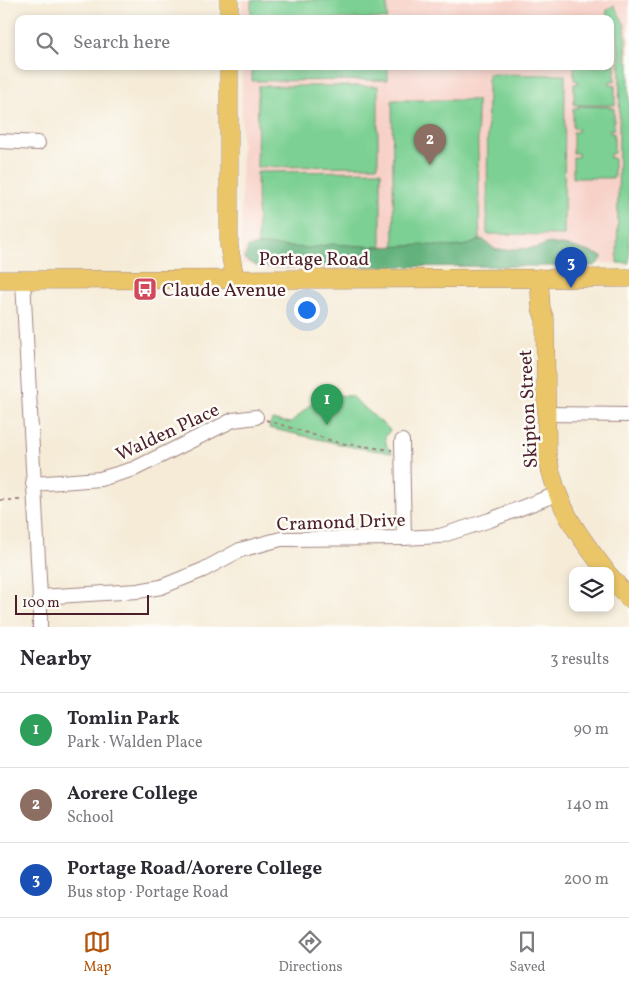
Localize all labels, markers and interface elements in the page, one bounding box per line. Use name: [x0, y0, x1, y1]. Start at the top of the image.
search box: [15, 15, 614, 70]
icon: search: [33, 29, 61, 57]
text: Search here: [73, 30, 170, 56]
pin: 2: [414, 124, 446, 165]
street label: Portage Road: [259, 247, 369, 273]
pin: 3: [555, 247, 587, 288]
bus stop icon: Claude Avenue: [132, 276, 158, 302]
place label: Claude Avenue: [162, 278, 286, 304]
your location: [294, 297, 320, 323]
street label: Skipton Street: [513, 348, 545, 469]
pin: 1: [311, 384, 343, 425]
street label: Walden Place: [112, 397, 224, 468]
street label: Cramond Drive: [276, 508, 406, 538]
map controls: [569, 567, 614, 612]
button: layers: [569, 567, 614, 612]
scale bar: [15, 592, 149, 615]
text: 100 m: [22, 594, 60, 613]
text: Nearby: [20, 645, 91, 674]
text: 3 results: [550, 649, 609, 671]
text: Tomlin Park: [67, 706, 180, 732]
text: 1: [33, 719, 39, 741]
text: 90 m: [573, 719, 609, 741]
text: Park · Walden Place: [67, 732, 203, 754]
text: Aorere College: [67, 781, 198, 807]
text: 2: [32, 794, 40, 816]
text: 140 m: [567, 794, 609, 816]
text: School: [67, 807, 114, 829]
text: Portage Road/Aorere College: [67, 856, 322, 882]
text: 3: [32, 869, 40, 891]
text: 200 m: [564, 869, 609, 891]
text: Bus stop · Portage Road: [67, 882, 228, 904]
tab: Map: [83, 928, 111, 977]
tab: Directions: [278, 928, 343, 977]
tab: Saved: [509, 928, 546, 977]

